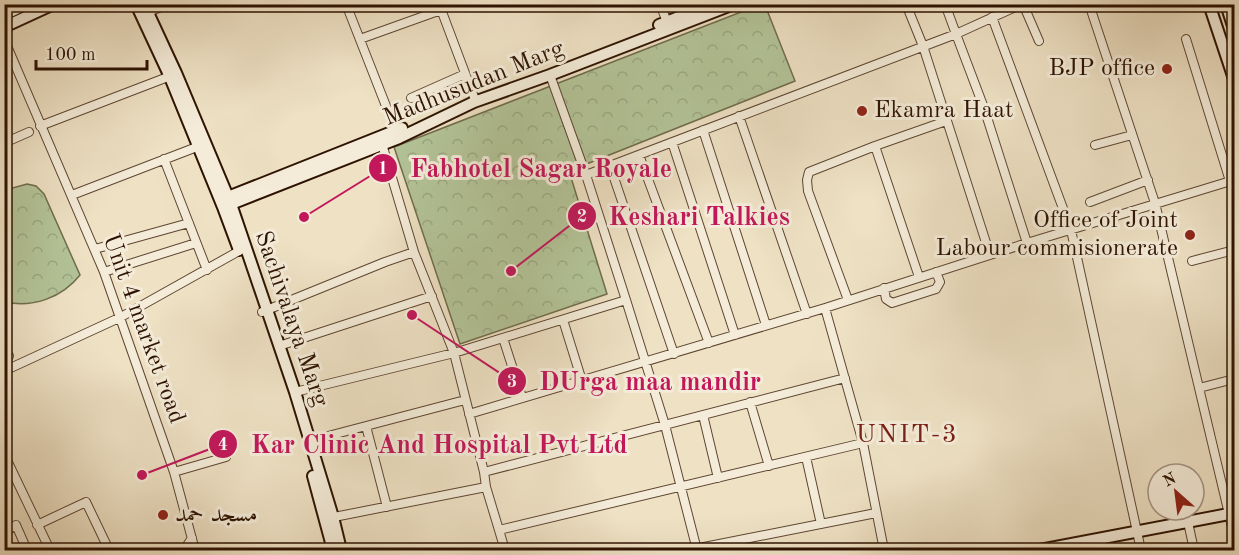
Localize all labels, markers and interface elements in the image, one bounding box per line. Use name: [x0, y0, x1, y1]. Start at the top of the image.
scale bar: [36, 33, 147, 71]
street label: Madhusudan Marg: [380, 37, 568, 131]
text: 100 m: [45, 46, 96, 64]
place label: BJP office: [1048, 57, 1155, 81]
marker: BJP office: [1160, 62, 1174, 76]
place label: Ekamra Haat: [874, 99, 1013, 123]
marker: Ekamra Haat: [855, 104, 869, 118]
callout: Fabhotel Sagar Royale: [368, 146, 684, 190]
text: Fabhotel Sagar Royale: [410, 157, 672, 183]
text: 1: [378, 160, 388, 178]
callout: Keshari Talkies: [567, 194, 802, 238]
text: Keshari Talkies: [608, 205, 790, 231]
text: 2: [577, 208, 587, 226]
place label: Office of Joint Labour commisionerate: [936, 209, 1178, 261]
street label: Sachivalaya Marg: [250, 228, 332, 410]
marker: Office of Joint Labour commisionerate: [1183, 228, 1197, 242]
street label: Unit 4 market road: [98, 231, 188, 427]
callout: DUrga maa mandir: [497, 359, 773, 403]
text: DUrga maa mandir: [539, 370, 761, 396]
text: 3: [507, 373, 517, 391]
callout: Kar Clinic And Hospital Pvt Ltd: [208, 422, 639, 466]
district label: UNIT-3: [856, 422, 958, 448]
text: Kar Clinic And Hospital Pvt Ltd: [251, 433, 627, 459]
text: 4: [218, 436, 228, 454]
north arrow: [1146, 462, 1206, 522]
text: N: [1161, 470, 1180, 490]
place label: مسجد حمد: [175, 503, 258, 527]
marker: مسجد حمد: [156, 508, 170, 522]

